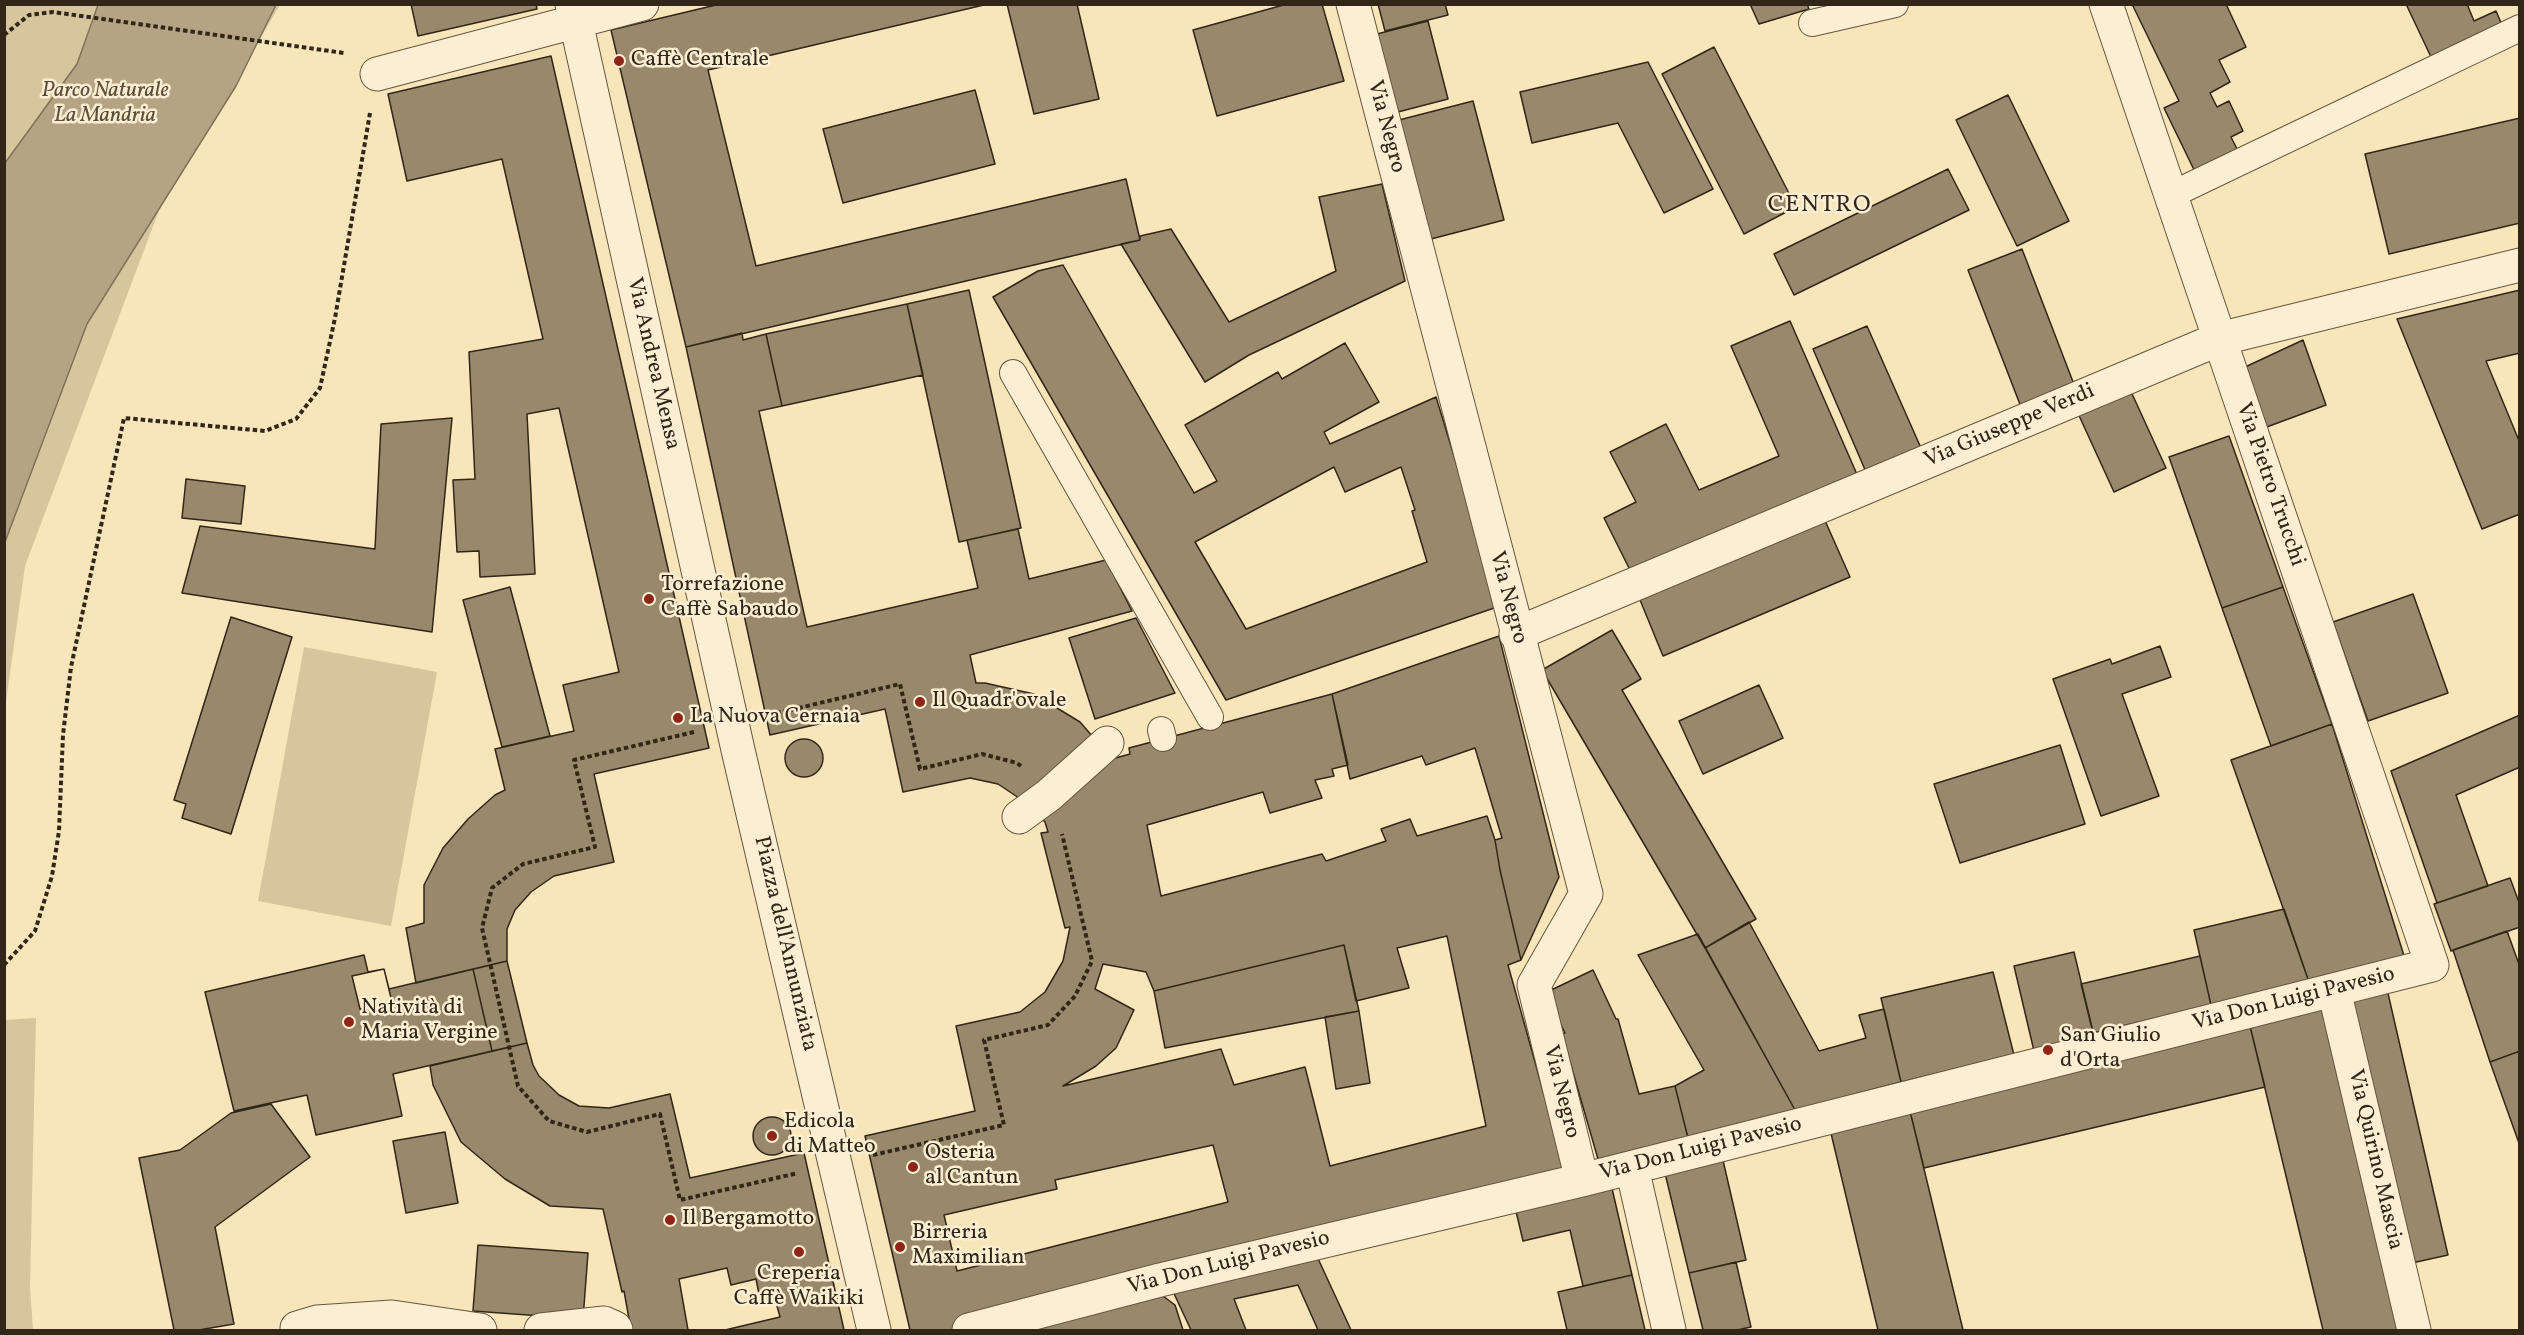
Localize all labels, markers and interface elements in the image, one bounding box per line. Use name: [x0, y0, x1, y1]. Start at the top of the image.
place label: Caffè Centrale: [631, 48, 769, 74]
marker: Caffè Centrale: [612, 54, 626, 68]
street label: Via Negro: [1360, 78, 1410, 176]
park label: Parco Naturale La Mandria: [41, 79, 169, 130]
district label: CENTRO: [1768, 193, 1872, 221]
street label: Via Andrea Mensa: [619, 275, 685, 453]
street label: Via Giuseppe Verdi: [1921, 379, 2099, 475]
street label: Via Pietro Trucchi: [2229, 400, 2309, 570]
street label: Via Negro: [1482, 549, 1532, 647]
place label: Torrefazione Caffè Sabaudo: [661, 573, 799, 624]
marker: Torrefazione Caffè Sabaudo: [642, 592, 656, 606]
place label: Il Quadr'ovale: [932, 689, 1066, 715]
marker: Il Quadr'ovale: [913, 695, 927, 709]
place label: La Nuova Cernaia: [690, 705, 861, 731]
marker: La Nuova Cernaia: [671, 711, 685, 725]
street label: Piazza dell'Annunziata: [746, 834, 822, 1054]
street label: Via Don Luigi Pavesio: [2190, 962, 2398, 1038]
place label: Natività di Maria Vergine: [361, 996, 498, 1048]
marker: Natività di Maria Vergine: [342, 1015, 356, 1029]
place label: San Giulio d'Orta: [2060, 1024, 2161, 1076]
street label: Via Negro: [1536, 1043, 1584, 1141]
marker: San Giulio d'Orta: [2041, 1043, 2055, 1057]
street label: Via Quirino Mascia: [2340, 1067, 2408, 1253]
place label: Edicola di Matteo: [784, 1110, 876, 1162]
street label: Via Don Luigi Pavesio: [1597, 1112, 1805, 1188]
marker: Edicola di Matteo: [765, 1129, 779, 1143]
place label: Osteria al Cantun: [925, 1141, 1019, 1192]
marker: Osteria al Cantun: [906, 1160, 920, 1174]
place label: Il Bergamotto: [682, 1207, 814, 1233]
marker: Il Bergamotto: [663, 1213, 677, 1227]
place label: Birreria Maximilian: [912, 1221, 1025, 1272]
street label: Via Don Luigi Pavesio: [1125, 1226, 1333, 1302]
marker: Birreria Maximilian: [893, 1240, 907, 1254]
marker: Creperia Caffè Waikiki: [792, 1245, 806, 1259]
place label: Creperia Caffè Waikiki: [734, 1262, 864, 1314]

